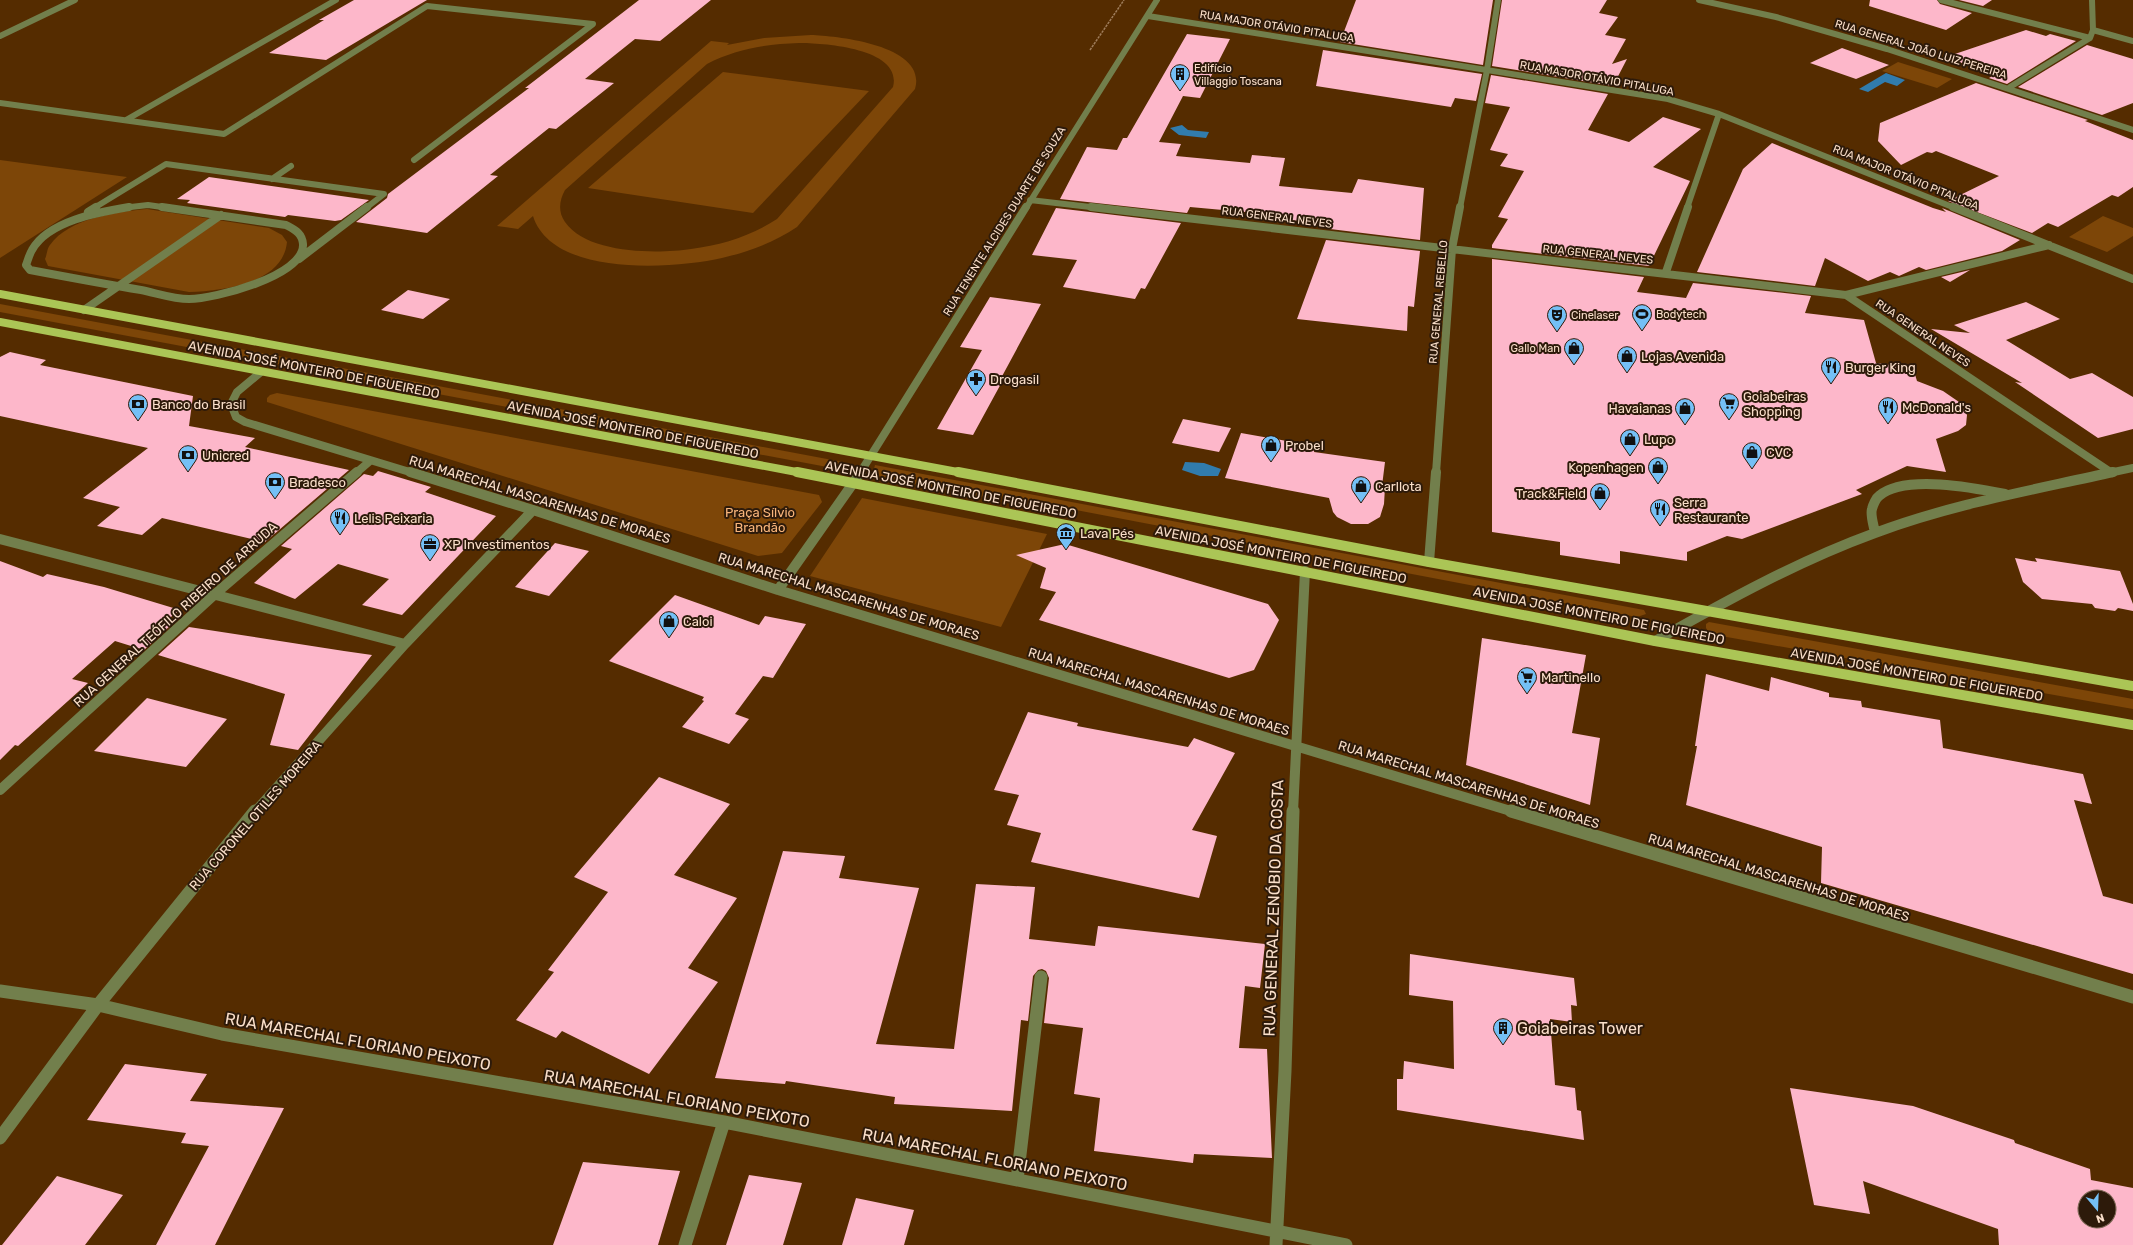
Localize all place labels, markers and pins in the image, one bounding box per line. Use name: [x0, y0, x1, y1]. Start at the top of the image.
place label: Edifício Villaggio Toscana: [1194, 62, 1282, 88]
building icon: Edifício Villaggio Toscana: [1169, 63, 1191, 91]
sports icon: Bodytech: [1631, 303, 1653, 331]
theatre icon: Cinelaser: [1546, 304, 1568, 332]
place label: Bodytech: [1656, 308, 1706, 321]
place label: Cinelaser: [1571, 309, 1619, 322]
shop icon: Gallo Man: [1563, 337, 1585, 365]
place label: Gallo Man: [1511, 342, 1560, 355]
shop icon: Lojas Avenida: [1616, 345, 1638, 373]
place label: Lojas Avenida: [1641, 349, 1724, 364]
restaurant icon: Burger King: [1820, 356, 1842, 384]
place label: Burger King: [1845, 360, 1916, 376]
pharmacy icon: Drogasil: [965, 368, 987, 396]
place label: Drogasil: [990, 372, 1039, 388]
place label: Goiabeiras Shopping: [1743, 389, 1807, 420]
supermarket icon: Goiabeiras Shopping: [1718, 392, 1740, 420]
bank icon: Banco do Brasil: [127, 393, 149, 421]
restaurant icon: McDonald's: [1877, 396, 1899, 424]
place label: Banco do Brasil: [152, 397, 246, 412]
shop icon: Havaianas: [1674, 397, 1696, 425]
place label: McDonald's: [1902, 400, 1971, 415]
place label: Havaianas: [1609, 401, 1671, 416]
shop icon: Lupo: [1619, 428, 1641, 456]
place label: Lupo: [1644, 432, 1674, 447]
shop icon: Probel: [1260, 434, 1282, 462]
place label: Probel: [1285, 438, 1324, 453]
shop icon: CVC: [1741, 441, 1763, 469]
bank icon: Unicred: [177, 444, 199, 472]
place label: CVC: [1766, 445, 1792, 460]
place label: Unicred: [202, 448, 249, 463]
shop icon: Kopenhagen: [1647, 456, 1669, 484]
place label: Kopenhagen: [1568, 460, 1644, 476]
bank icon: Bradesco: [264, 471, 286, 499]
place label: Bradesco: [289, 475, 346, 490]
shop icon: Carllota: [1350, 475, 1372, 503]
place label: Carllota: [1375, 479, 1422, 494]
shop icon: Track&Field: [1589, 482, 1611, 510]
place label: Track&Field: [1516, 486, 1586, 501]
place label: Serra Restaurante: [1674, 495, 1749, 525]
restaurant icon: Serra Restaurante: [1649, 498, 1671, 526]
restaurant icon: Lelis Peixaria: [329, 507, 351, 535]
place label: Lelis Peixaria: [354, 511, 433, 526]
museum icon: Lava Pés: [1055, 522, 1077, 550]
place label: Lava Pés: [1080, 526, 1134, 541]
office icon: XP Investimentos: [419, 533, 441, 561]
place label: XP Investimentos: [444, 537, 550, 552]
shop icon: Caloi: [658, 610, 680, 638]
place label: Caloi: [683, 614, 713, 629]
supermarket icon: Martinello: [1516, 666, 1538, 694]
place label: Martinello: [1541, 670, 1601, 685]
building icon: Goiabeiras Tower: [1492, 1017, 1514, 1045]
place label: Goiabeiras Tower: [1517, 1019, 1643, 1038]

